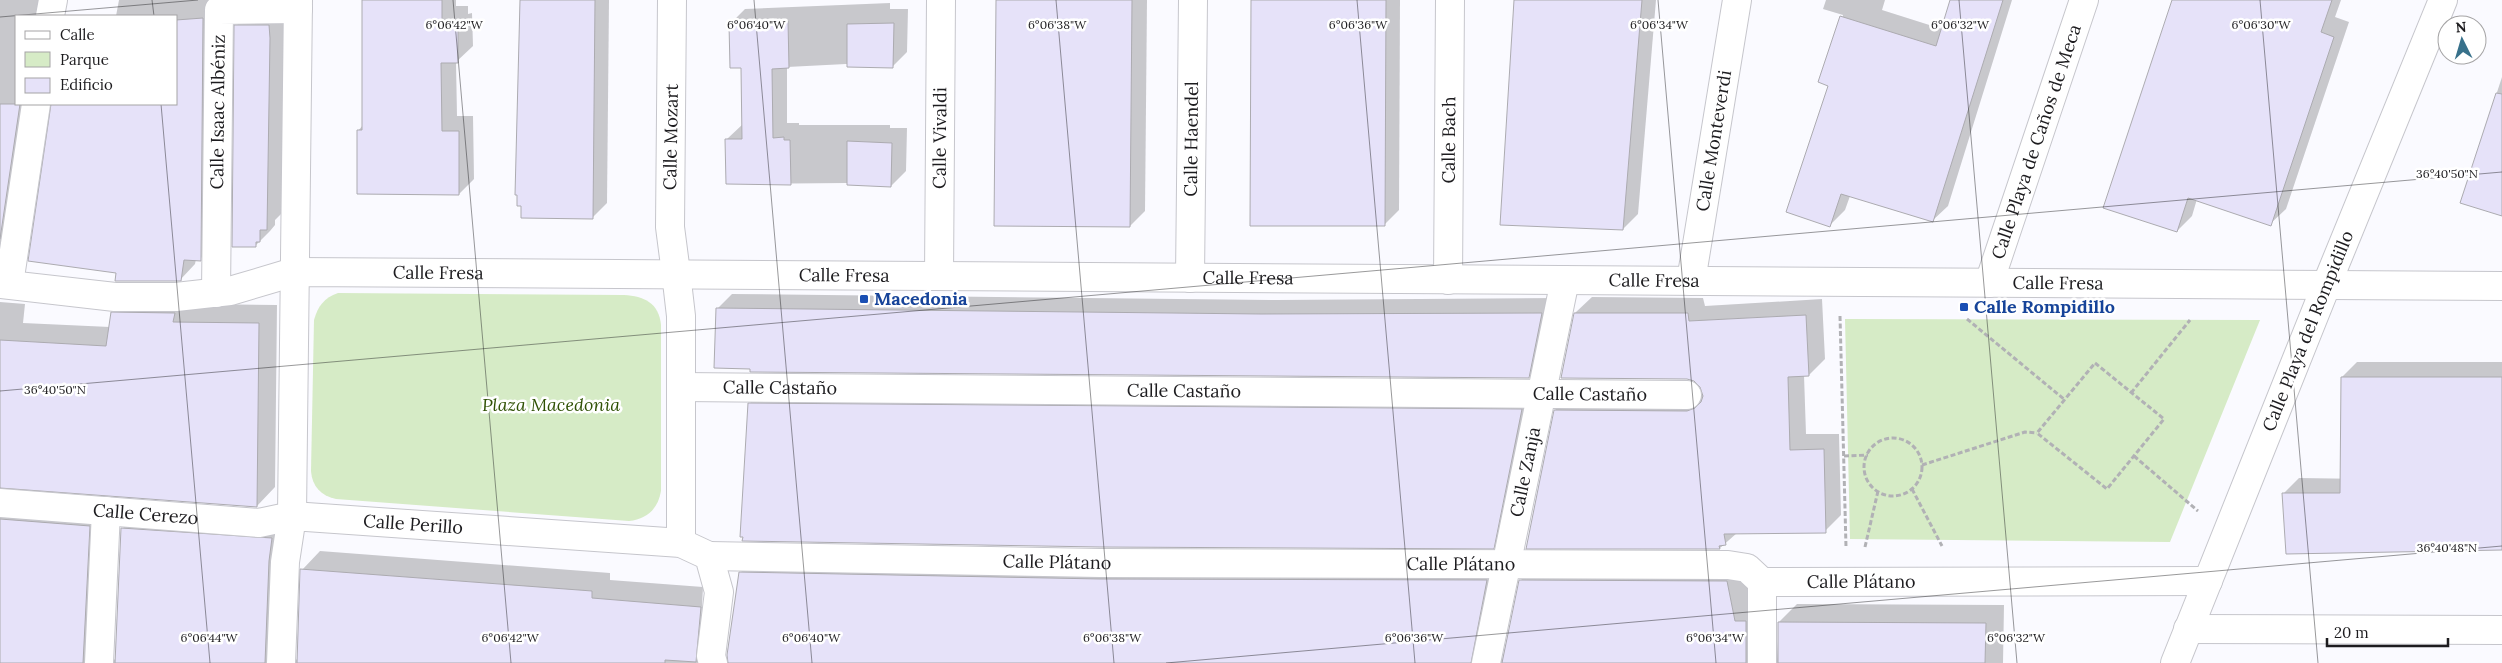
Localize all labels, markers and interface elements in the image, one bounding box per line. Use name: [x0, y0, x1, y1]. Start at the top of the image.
legend: [15, 15, 178, 105]
north arrow: [2437, 15, 2487, 65]
text: 6°06'42"W: [425, 17, 484, 32]
text: 6°06'40"W: [727, 17, 786, 32]
text: 6°06'38"W: [1028, 17, 1087, 32]
text: 6°06'36"W: [1329, 17, 1388, 32]
text: 6°06'34"W: [1630, 17, 1689, 32]
text: 6°06'32"W: [1931, 17, 1990, 32]
text: 6°06'30"W: [2232, 17, 2292, 32]
text: N: [2455, 18, 2467, 36]
street label: Calle Playa de Caños de Meca: [1986, 21, 2086, 262]
text: Calle: [60, 25, 95, 44]
street label: Calle Isaac Albéniz: [205, 34, 230, 190]
text: Parque: [60, 50, 109, 69]
street label: Calle Monteverdi: [1691, 68, 1736, 213]
text: Edificio: [60, 75, 113, 94]
street label: Calle Haendel: [1179, 81, 1203, 197]
street label: Calle Mozart: [658, 84, 683, 190]
street label: Calle Vivaldi: [928, 87, 951, 189]
street label: Calle Bach: [1437, 96, 1460, 184]
text: 36°40'50"N: [2416, 166, 2478, 181]
street label: Calle Playa del Rompidillo: [2257, 227, 2358, 435]
street label: Calle Fresa: [393, 261, 484, 284]
street label: Calle Fresa: [799, 263, 890, 287]
street label: Calle Fresa: [1203, 266, 1294, 289]
street label: Calle Fresa: [1609, 268, 1700, 292]
street label: Calle Fresa: [2013, 271, 2104, 294]
place label: Macedonia: [874, 287, 968, 310]
marker: Macedonia: [858, 293, 870, 305]
place label: Calle Rompidillo: [1974, 295, 2115, 318]
marker: Calle Rompidillo: [1958, 301, 1970, 313]
street label: Calle Castaño: [723, 375, 837, 399]
street label: Calle Castaño: [1127, 379, 1241, 402]
text: 36°40'50"N: [24, 382, 86, 397]
street label: Calle Castaño: [1533, 382, 1647, 406]
park label: Plaza Macedonia: [482, 393, 620, 416]
street label: Calle Zanja: [1504, 425, 1545, 519]
street label: Calle Cerezo: [92, 498, 199, 529]
street label: Calle Perillo: [363, 509, 464, 539]
text: 36°40'48"N: [2417, 540, 2477, 555]
street label: Calle Plátano: [1002, 549, 1111, 574]
street label: Calle Plátano: [1406, 552, 1515, 575]
street label: Calle Plátano: [1807, 570, 1916, 593]
scale bar: [2327, 616, 2448, 648]
text: 20 m: [2334, 623, 2369, 642]
text: 6°06'44"W: [180, 630, 239, 645]
text: 6°06'42"W: [481, 630, 540, 645]
text: 6°06'40"W: [782, 630, 841, 645]
text: 6°06'38"W: [1083, 630, 1142, 645]
text: 6°06'36"W: [1385, 630, 1444, 645]
text: 6°06'34"W: [1686, 630, 1745, 645]
text: 6°06'32"W: [1987, 630, 2046, 645]

